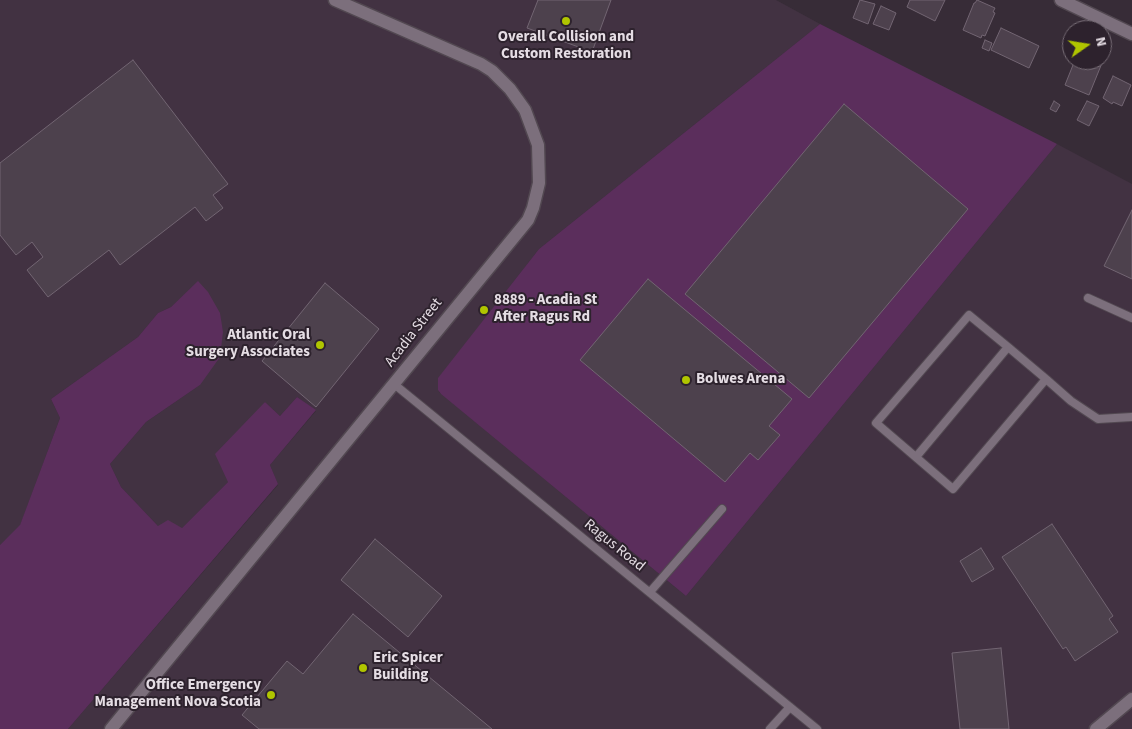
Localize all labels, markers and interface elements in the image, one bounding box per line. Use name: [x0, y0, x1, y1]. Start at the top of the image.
marker: Overall Collision and Custom Restoration: [560, 15, 572, 27]
north arrow: [1062, 20, 1112, 70]
place label: Overall Collision and Custom Restoration: [498, 29, 634, 64]
text: N: [1090, 35, 1111, 49]
place label: 8889 - Acadia St After Ragus Rd: [494, 292, 597, 327]
street label: Acadia Street: [381, 295, 447, 371]
marker: 8889 - Acadia St After Ragus Rd: [478, 304, 490, 316]
place label: Atlantic Oral Surgery Associates: [186, 327, 310, 362]
marker: Atlantic Oral Surgery Associates: [314, 339, 326, 351]
place label: Bolwes Arena: [696, 371, 785, 389]
marker: Bolwes Arena: [680, 374, 692, 386]
street label: Ragus Road: [580, 516, 648, 576]
place label: Eric Spicer Building: [373, 650, 443, 685]
marker: Eric Spicer Building: [357, 662, 369, 674]
place label: Office Emergency Management Nova Scotia: [94, 677, 261, 712]
marker: Office Emergency Management Nova Scotia: [265, 689, 277, 701]

